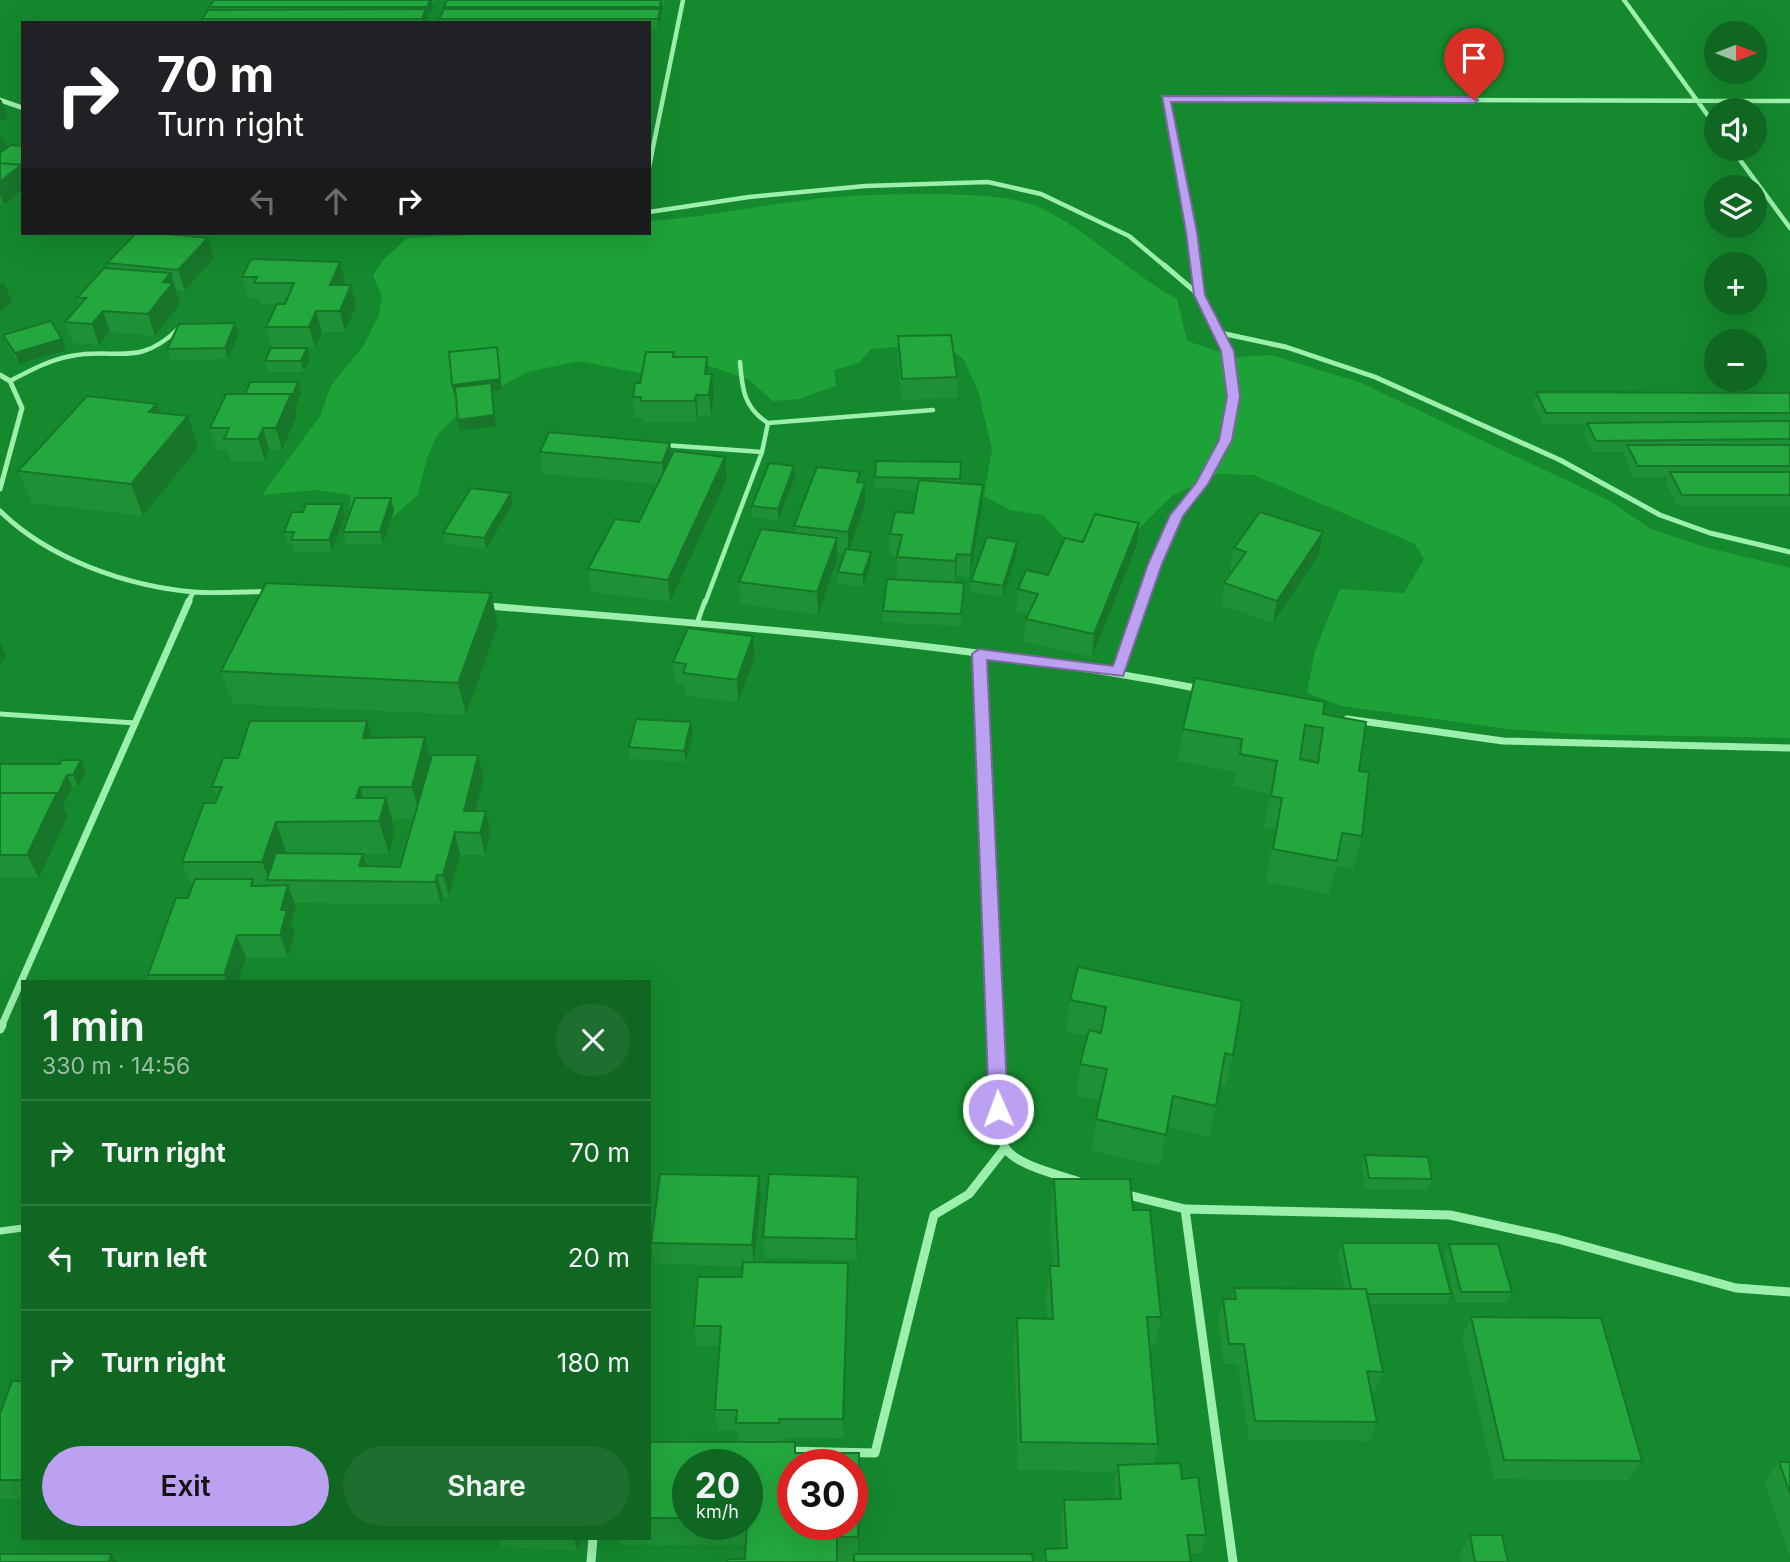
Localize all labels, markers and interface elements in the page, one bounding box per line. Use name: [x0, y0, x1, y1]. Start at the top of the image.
north arrow: [1704, 21, 1768, 84]
map controls: [1704, 21, 1767, 392]
pin: [1444, 28, 1504, 100]
icon: arrive: [1455, 39, 1493, 77]
text: 70 m: [157, 45, 274, 104]
icon: right: [42, 49, 133, 140]
button: sound: [1704, 98, 1767, 161]
text: Turn right: [157, 105, 304, 144]
button: layers: [1704, 175, 1767, 238]
icon: left: [244, 182, 282, 220]
icon: ahead: [317, 182, 355, 220]
icon: right: [390, 182, 428, 220]
button: +: [1704, 252, 1767, 315]
button: −: [1704, 329, 1767, 392]
text: 1 min: [42, 1000, 145, 1051]
button: close: [556, 1003, 630, 1077]
text: 330 m · 14:56: [42, 1052, 190, 1080]
position arrow: [961, 1072, 1035, 1146]
icon: right: [42, 1134, 80, 1172]
text: Turn right: [101, 1137, 226, 1168]
text: 70 m: [569, 1137, 630, 1168]
icon: left: [42, 1239, 80, 1277]
text: Turn left: [101, 1242, 207, 1273]
text: 20 m: [568, 1242, 630, 1273]
icon: right: [42, 1344, 80, 1382]
text: Turn right: [101, 1347, 226, 1378]
text: 180 m: [557, 1347, 630, 1378]
button: Exit: [42, 1446, 329, 1526]
button: Share: [343, 1446, 630, 1526]
speed limit sign: 30: [777, 1449, 868, 1540]
text: 20: [695, 1464, 740, 1506]
text: km/h: [696, 1501, 739, 1522]

